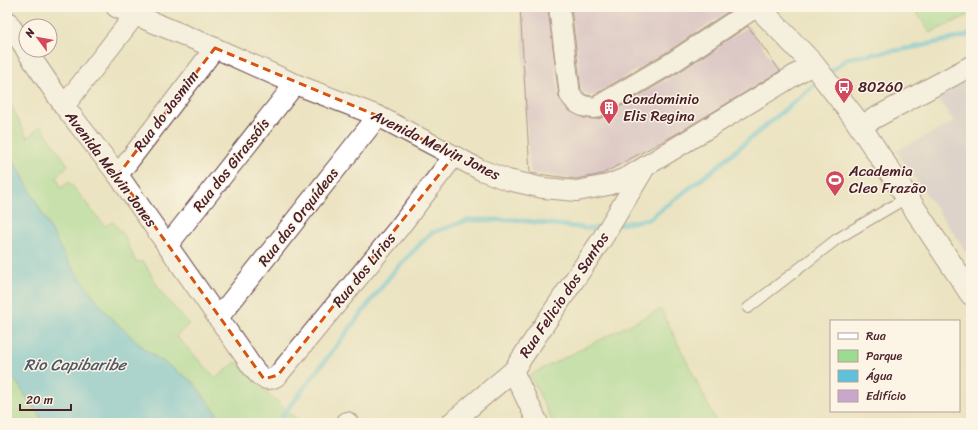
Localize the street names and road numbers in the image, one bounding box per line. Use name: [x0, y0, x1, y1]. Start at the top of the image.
street label: Rua do Jasmim: [127, 64, 206, 157]
street label: Avenida Melvin Jones: [366, 102, 505, 188]
street label: Avenida Melvin Jones: [58, 104, 164, 233]
street label: Rua dos Girassóis: [186, 112, 277, 218]
street label: Rua das Orquídeas: [251, 161, 346, 272]
street label: Rua dos Lírios: [325, 227, 403, 313]
street label: Rua Felicio dos Santos: [512, 227, 616, 363]

